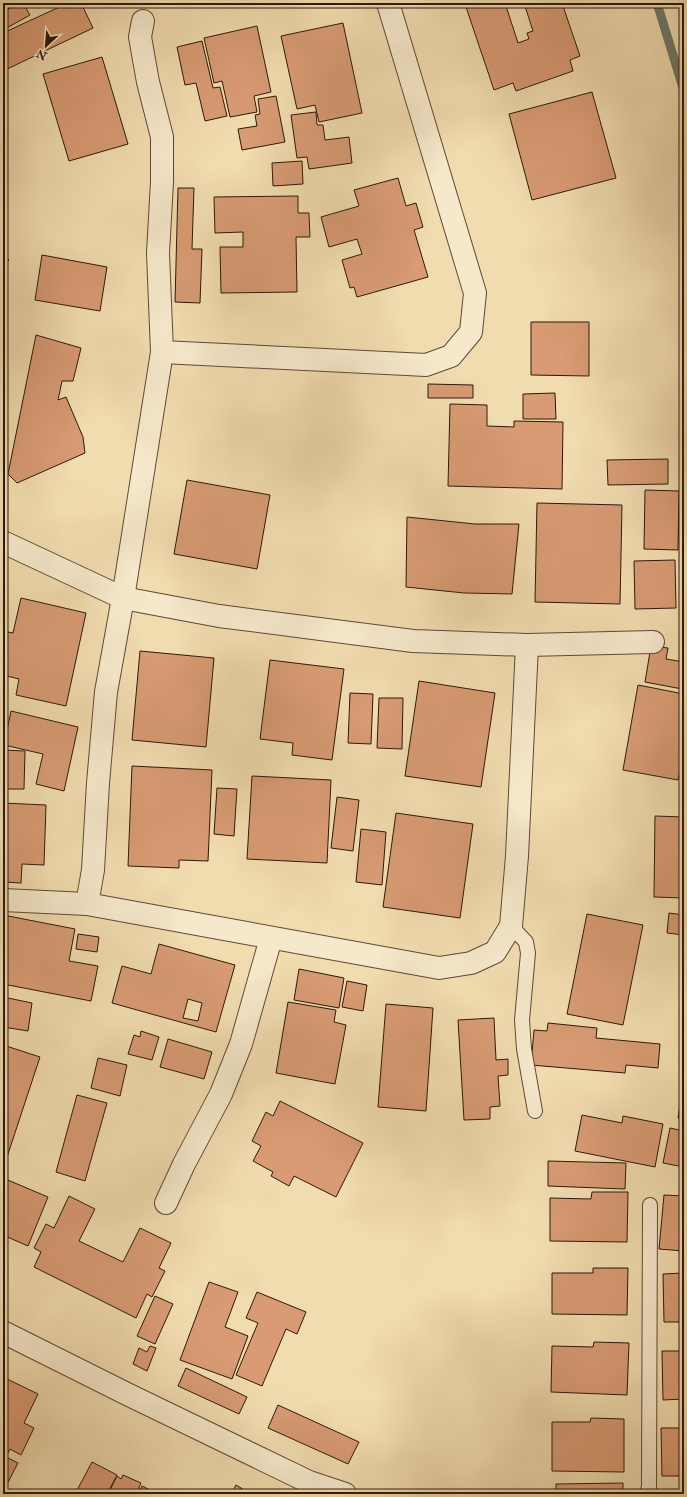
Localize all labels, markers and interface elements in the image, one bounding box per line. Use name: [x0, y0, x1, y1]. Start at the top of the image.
north arrow: [26, 26, 66, 66]
text: N: [34, 46, 50, 63]

